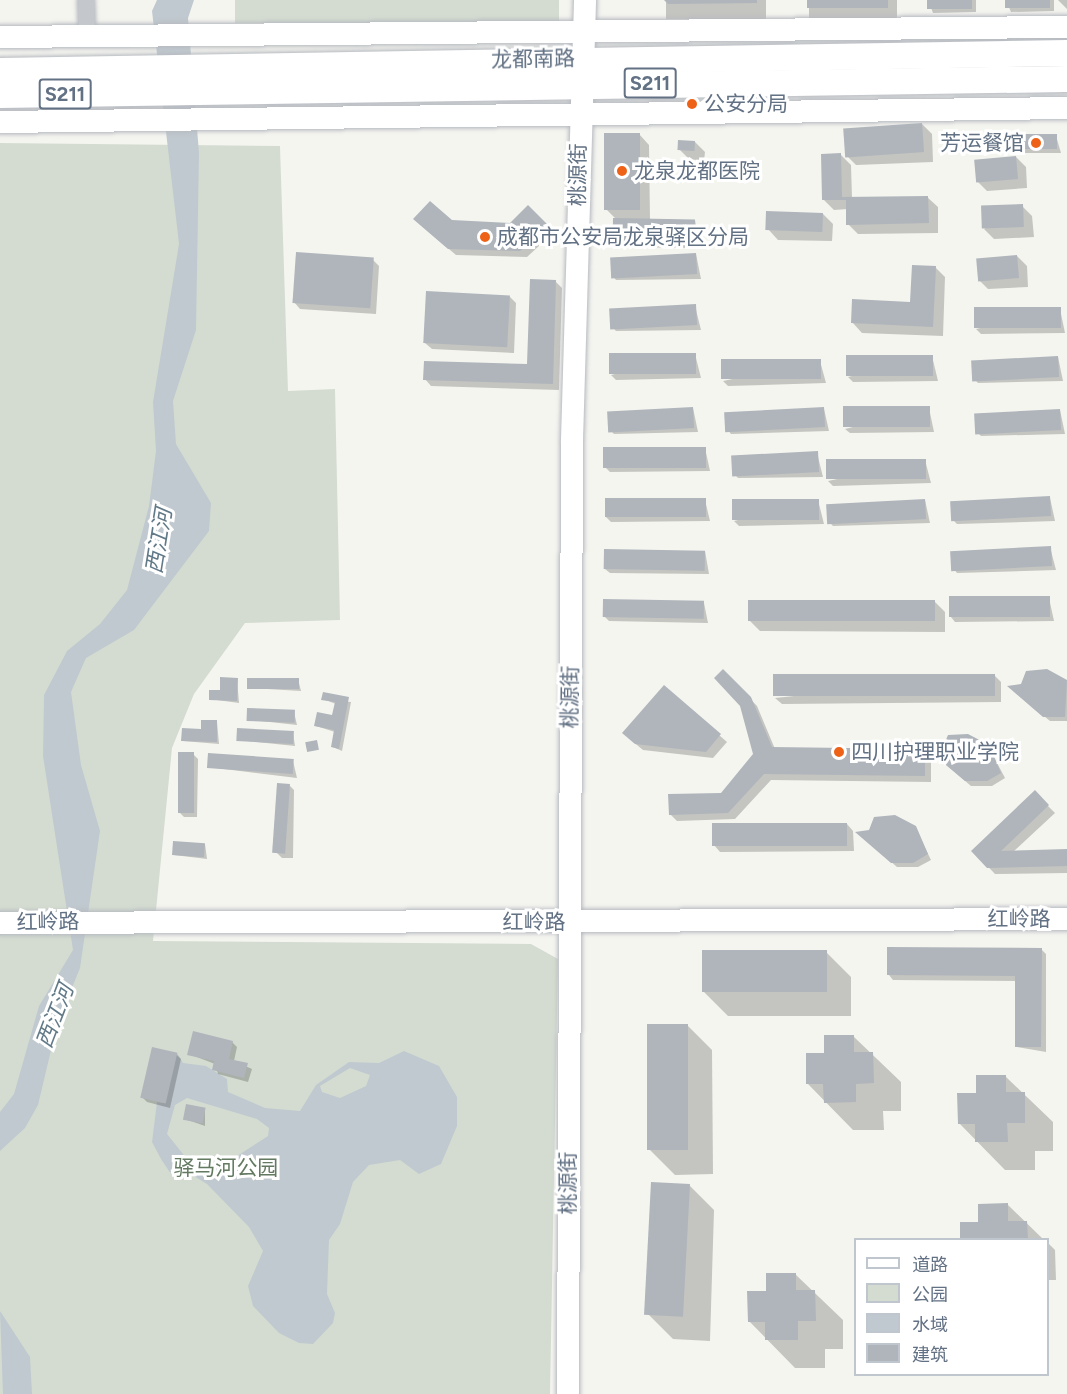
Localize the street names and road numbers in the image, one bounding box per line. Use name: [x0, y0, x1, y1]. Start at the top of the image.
street label: 龙都南路: [491, 46, 575, 72]
road number: S211: [623, 66, 677, 100]
road number: S211: [38, 77, 92, 111]
street label: 桃源街: [565, 143, 591, 207]
street label: 桃源街: [557, 665, 583, 729]
street label: 红岭路: [988, 906, 1050, 932]
street label: 红岭路: [16, 909, 80, 935]
street label: 红岭路: [503, 909, 565, 935]
street label: 桃源街: [555, 1152, 581, 1214]

